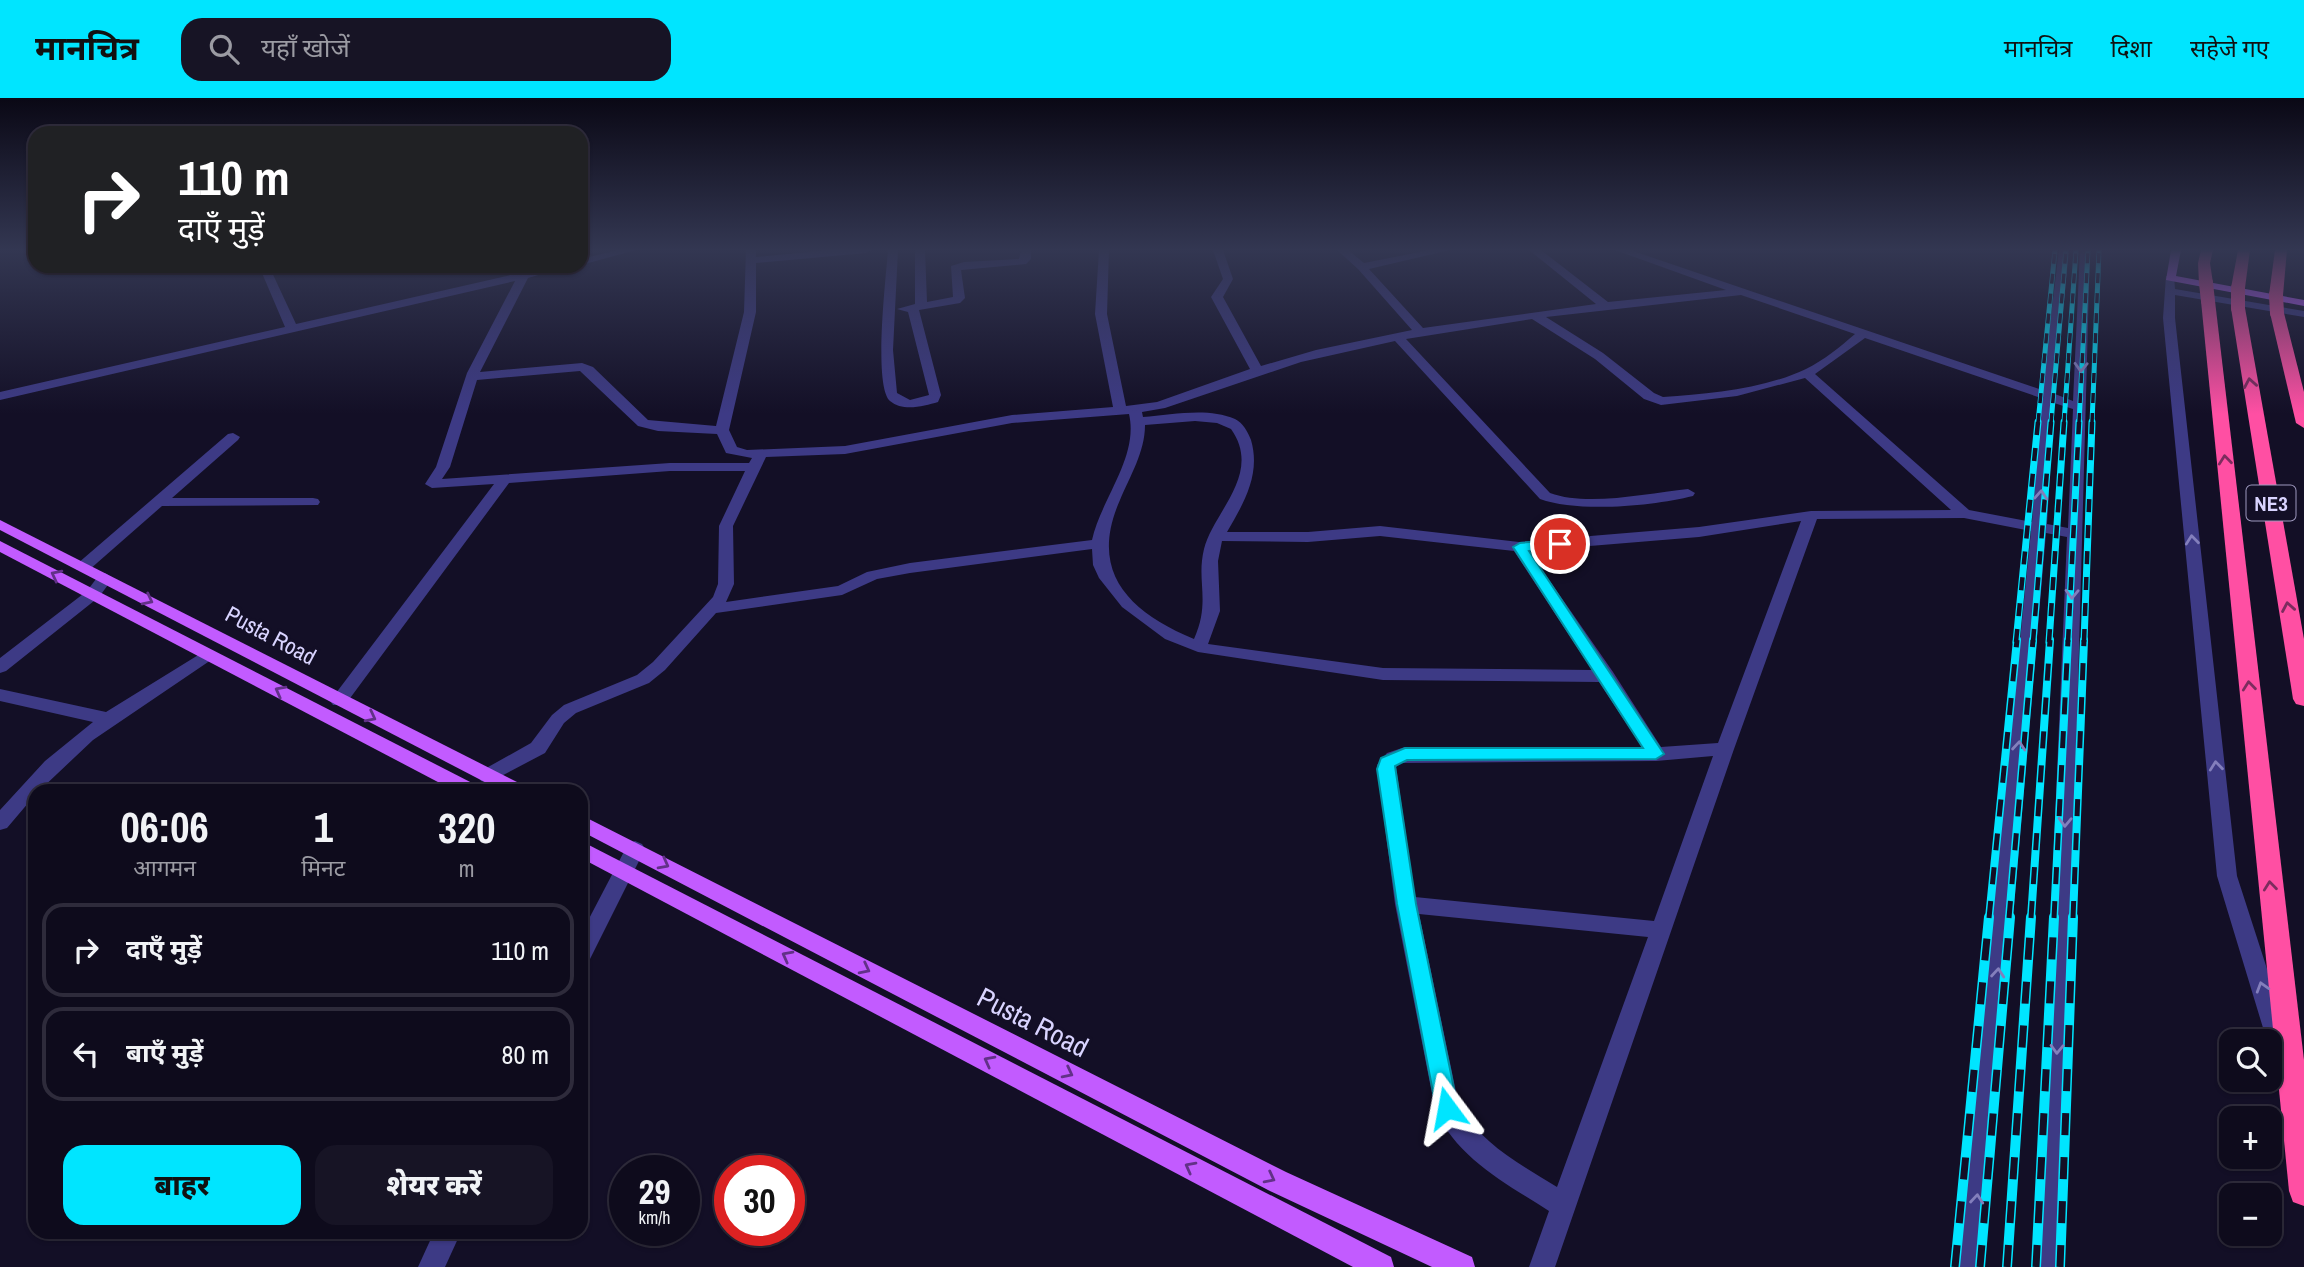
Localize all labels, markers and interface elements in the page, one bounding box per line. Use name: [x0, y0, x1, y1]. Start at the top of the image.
search box: [181, 18, 671, 81]
text: मानचित्र: [35, 26, 139, 70]
icon: search: [205, 30, 243, 68]
text: यहाँ खोजें: [261, 30, 350, 65]
text: मानचित्र: [2004, 32, 2072, 64]
text: दिशा: [2110, 32, 2152, 64]
text: सहेजे गए: [2190, 32, 2269, 64]
text: 110 m: [178, 144, 290, 210]
icon: right: [63, 154, 154, 245]
text: दाएँ मुड़ें: [178, 207, 265, 250]
one-way arrow: [2073, 362, 2088, 373]
one-way arrow: [2243, 377, 2258, 389]
one-way arrow: [2218, 454, 2233, 465]
road number: NE3: [2246, 486, 2296, 520]
one-way arrow: [2034, 489, 2049, 500]
pin: [1530, 514, 1590, 574]
icon: arrive: [1541, 525, 1579, 563]
one-way arrow: [2185, 534, 2200, 545]
one-way arrow: [51, 569, 64, 583]
one-way arrow: [2065, 589, 2080, 600]
one-way arrow: [141, 592, 153, 605]
street label: Pusta Road: [220, 598, 322, 672]
one-way arrow: [2282, 601, 2297, 613]
one-way arrow: [2241, 681, 2256, 692]
one-way arrow: [275, 686, 287, 700]
one-way arrow: [364, 709, 376, 723]
one-way arrow: [2011, 740, 2026, 751]
one-way arrow: [2208, 760, 2223, 772]
text: 06:06: [121, 799, 209, 855]
text: 1: [314, 799, 333, 855]
text: 320: [438, 800, 495, 856]
one-way arrow: [2057, 817, 2072, 828]
text: आगमन: [133, 852, 196, 883]
text: मिनट: [301, 852, 345, 883]
text: m: [459, 853, 475, 884]
one-way arrow: [657, 856, 669, 869]
one-way arrow: [2262, 880, 2277, 892]
icon: right: [67, 931, 105, 969]
text: दाएँ मुड़ें: [126, 931, 202, 966]
text: 110 m: [491, 933, 549, 968]
one-way arrow: [782, 951, 794, 964]
one-way arrow: [858, 961, 871, 975]
one-way arrow: [1990, 967, 2005, 978]
street label: Pusta Road: [971, 978, 1095, 1066]
one-way arrow: [2255, 982, 2270, 994]
map controls: [2219, 1029, 2282, 1246]
button: search: [2219, 1029, 2282, 1092]
icon: left: [67, 1035, 105, 1073]
text: बाएँ मुड़ें: [126, 1035, 203, 1070]
text: 80 m: [502, 1037, 549, 1072]
one-way arrow: [2049, 1044, 2064, 1055]
one-way arrow: [984, 1056, 996, 1070]
one-way arrow: [1061, 1065, 1073, 1079]
position arrow: [1410, 1071, 1484, 1145]
button: +: [2219, 1106, 2282, 1169]
button: बाहर: [63, 1145, 301, 1225]
button: शेयर करें: [315, 1145, 553, 1225]
speed limit sign: 30: [714, 1155, 805, 1246]
one-way arrow: [1185, 1161, 1197, 1175]
text: 29: [639, 1168, 670, 1215]
one-way arrow: [1263, 1169, 1275, 1183]
button: −: [2219, 1183, 2282, 1246]
one-way arrow: [1969, 1193, 1984, 1204]
text: km/h: [639, 1205, 671, 1230]

